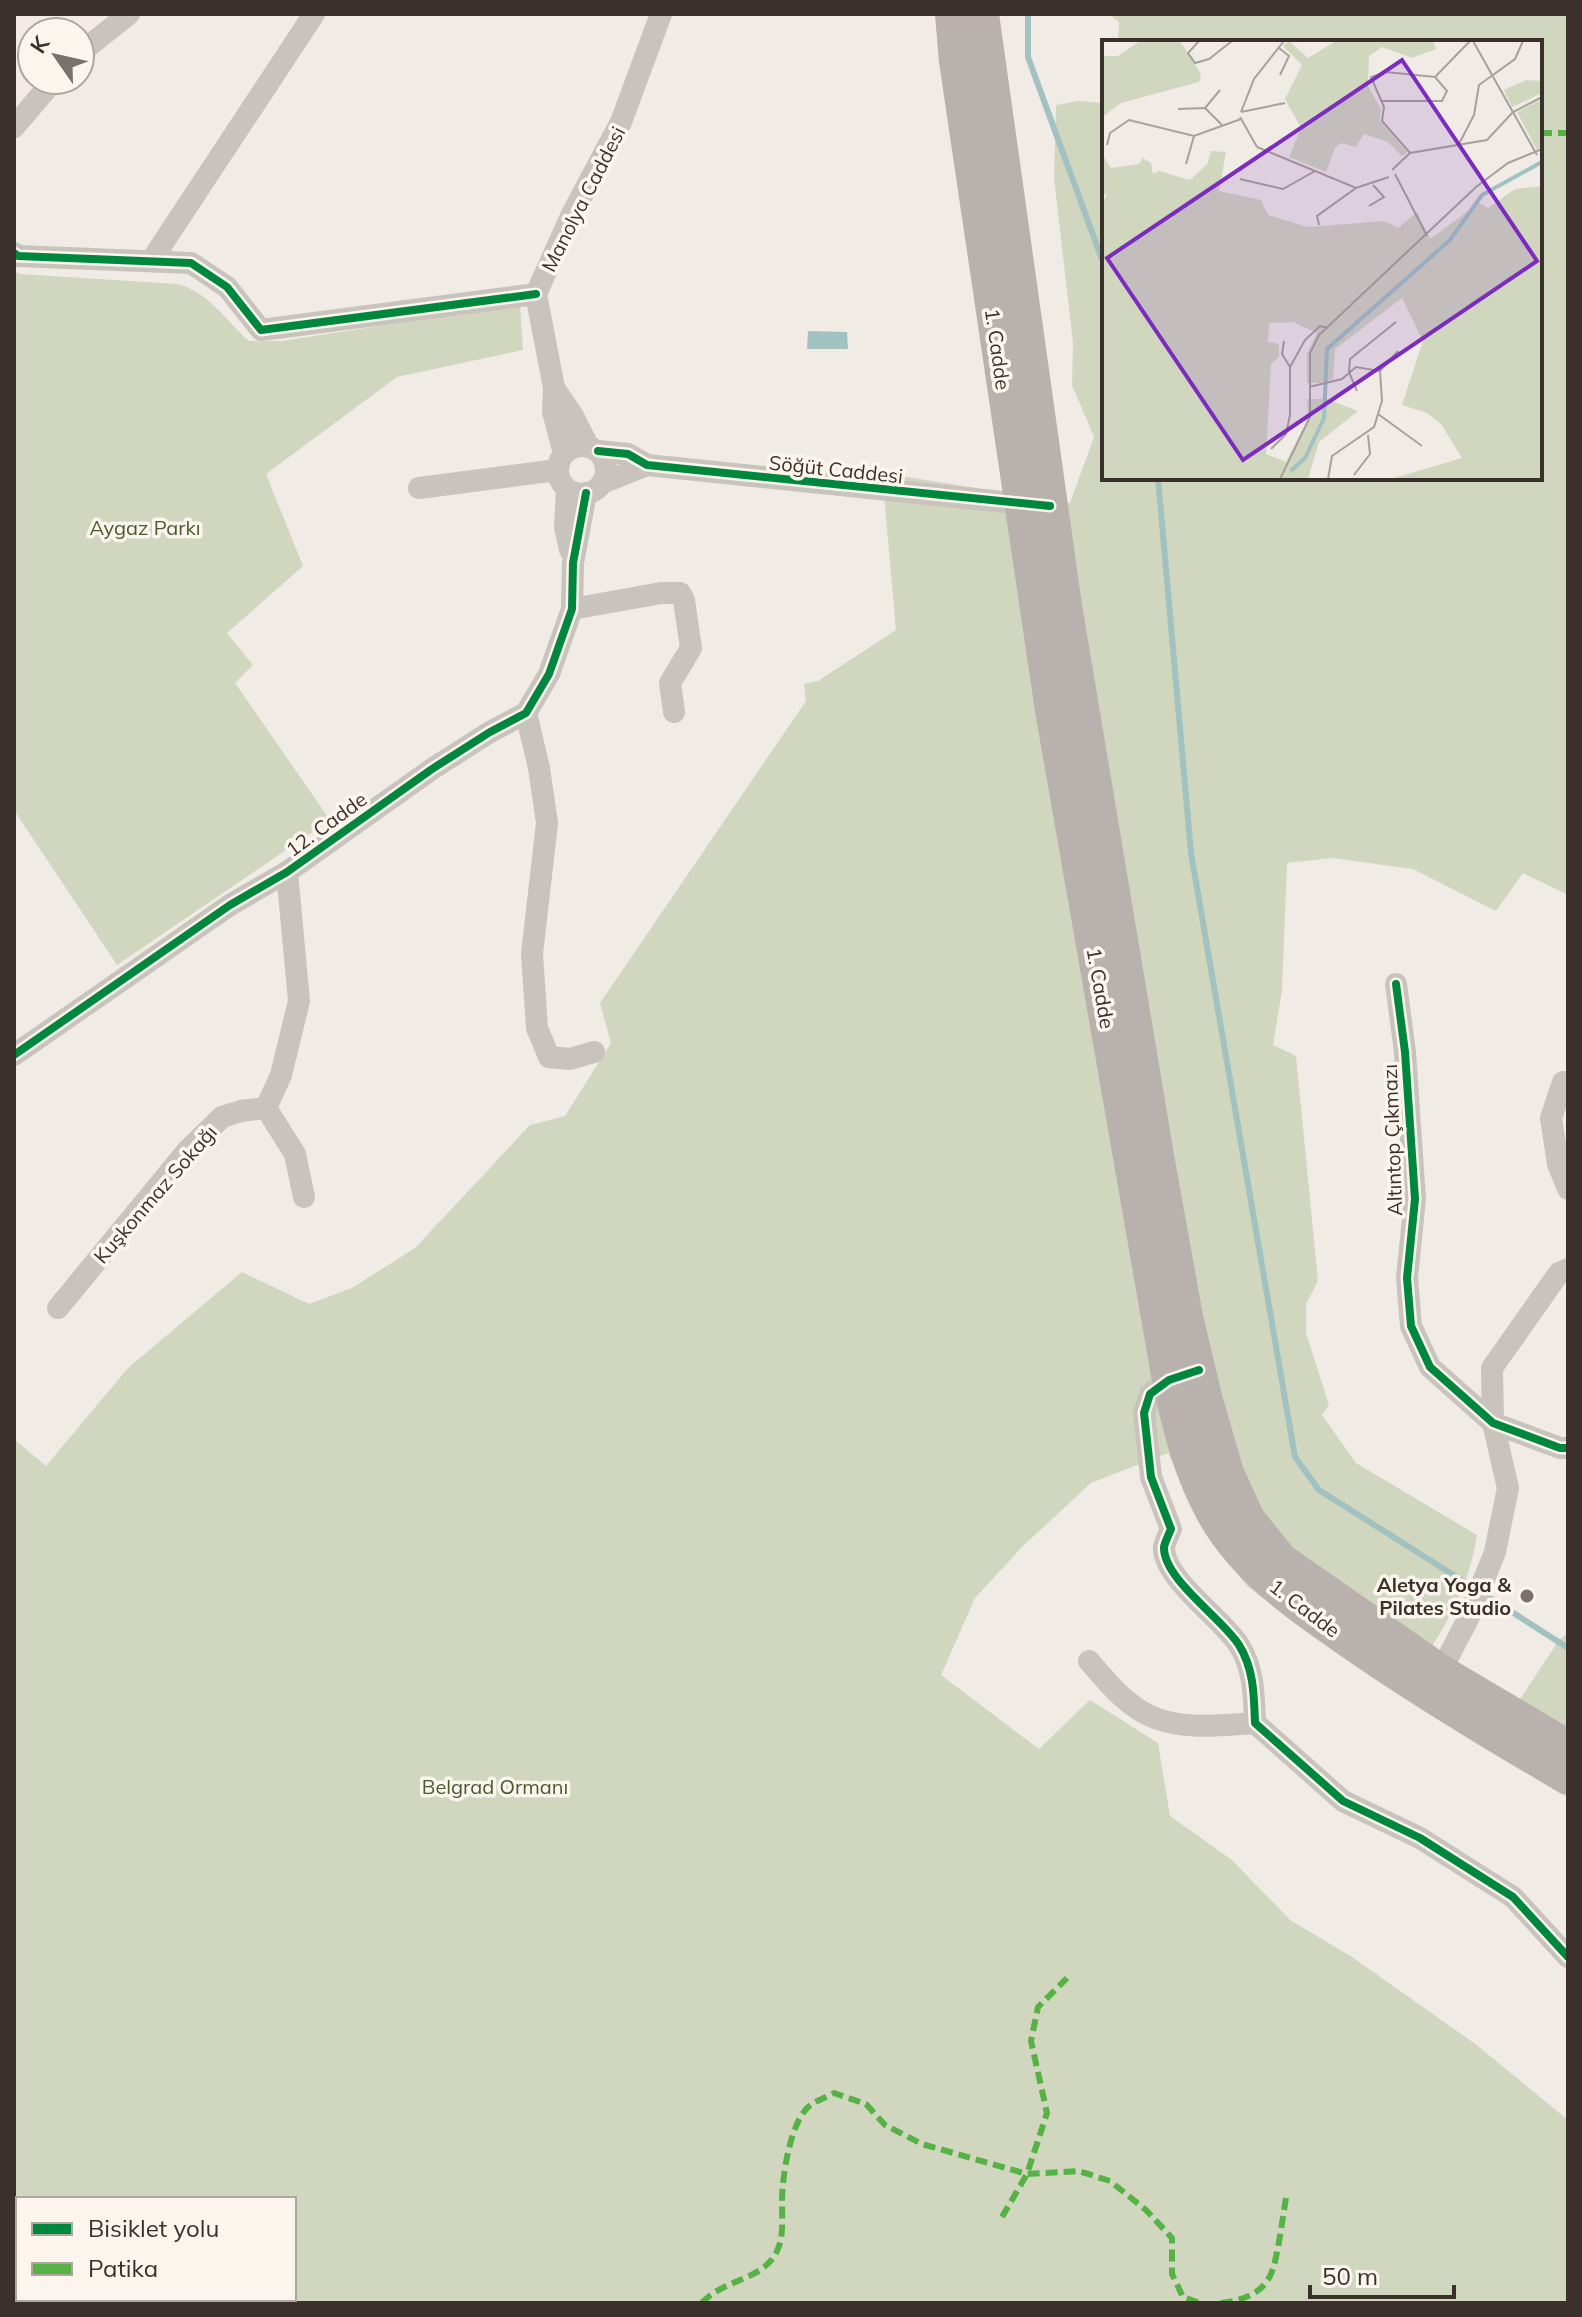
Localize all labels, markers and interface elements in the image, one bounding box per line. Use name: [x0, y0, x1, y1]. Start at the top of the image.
north arrow: [16, 16, 96, 96]
text: K: [24, 30, 56, 59]
inset map: [1102, 40, 1542, 480]
street label: Manolya Caddesi: [536, 122, 630, 276]
street label: 1. Cadde: [980, 307, 1016, 391]
street label: Söğüt Caddesi: [768, 450, 904, 488]
park label: Aygaz Parkı: [89, 515, 201, 540]
street label: 12. Cadde: [281, 786, 371, 862]
street label: 1. Cadde: [1082, 945, 1120, 1031]
street label: Altıntop Çıkmazı: [1377, 1064, 1407, 1216]
street label: Kuşkonmaz Sokağı: [88, 1120, 222, 1268]
place label: Aletya Yoga & Pilates Studio: [1377, 1572, 1512, 1620]
street label: 1. Cadde: [1265, 1573, 1345, 1643]
marker: Aletya Yoga & Pilates Studio: [1518, 1587, 1536, 1605]
park label: Belgrad Ormanı: [422, 1774, 568, 1799]
legend: [16, 2197, 296, 2301]
text: Bisiklet yolu: [88, 2213, 219, 2243]
scale bar: [1310, 2249, 1454, 2299]
text: Patika: [88, 2253, 158, 2283]
text: 50 m: [1322, 2261, 1378, 2291]

